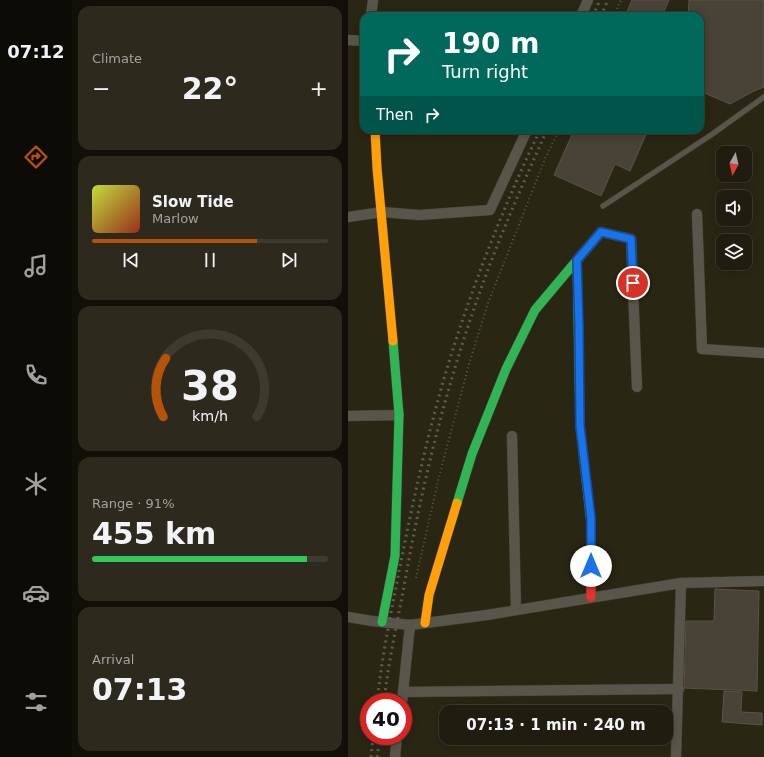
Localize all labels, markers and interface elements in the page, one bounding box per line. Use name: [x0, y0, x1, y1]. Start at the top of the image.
text: 190 m: [442, 27, 539, 60]
icon: right: [376, 28, 428, 80]
text: 07:12: [7, 41, 65, 62]
text: Climate: [92, 51, 142, 66]
text: Turn right: [442, 61, 528, 82]
text: 22°: [182, 71, 238, 106]
text: −: [92, 76, 110, 101]
text: +: [310, 76, 328, 101]
icon: right: [421, 104, 443, 126]
text: Then: [376, 106, 413, 124]
icon: directions: [22, 143, 50, 171]
north arrow: [716, 146, 752, 182]
map controls: [716, 146, 752, 270]
button: sound: [716, 190, 752, 226]
text: Slow Tide: [152, 193, 234, 211]
text: Marlow: [152, 211, 199, 226]
button: layers: [716, 234, 752, 270]
icon: previous: [120, 249, 142, 271]
icon: pause: [199, 249, 221, 271]
icon: next: [278, 249, 300, 271]
icon: music: [22, 252, 50, 280]
pin: [616, 266, 650, 300]
icon: arrive: [622, 272, 644, 294]
text: 38: [181, 360, 239, 409]
icon: phone: [22, 361, 50, 389]
text: km/h: [192, 407, 228, 423]
icon: climate: [22, 470, 50, 498]
text: Range · 91%: [92, 496, 175, 511]
text: 455 km: [92, 516, 216, 551]
position arrow: [570, 545, 612, 587]
icon: car: [22, 579, 50, 607]
text: Arrival: [92, 652, 134, 667]
text: 07:13: [92, 672, 188, 707]
icon: filters: [22, 688, 50, 716]
speed limit sign: 40: [360, 693, 412, 745]
text: 07:13 · 1 min · 240 m: [466, 716, 646, 734]

